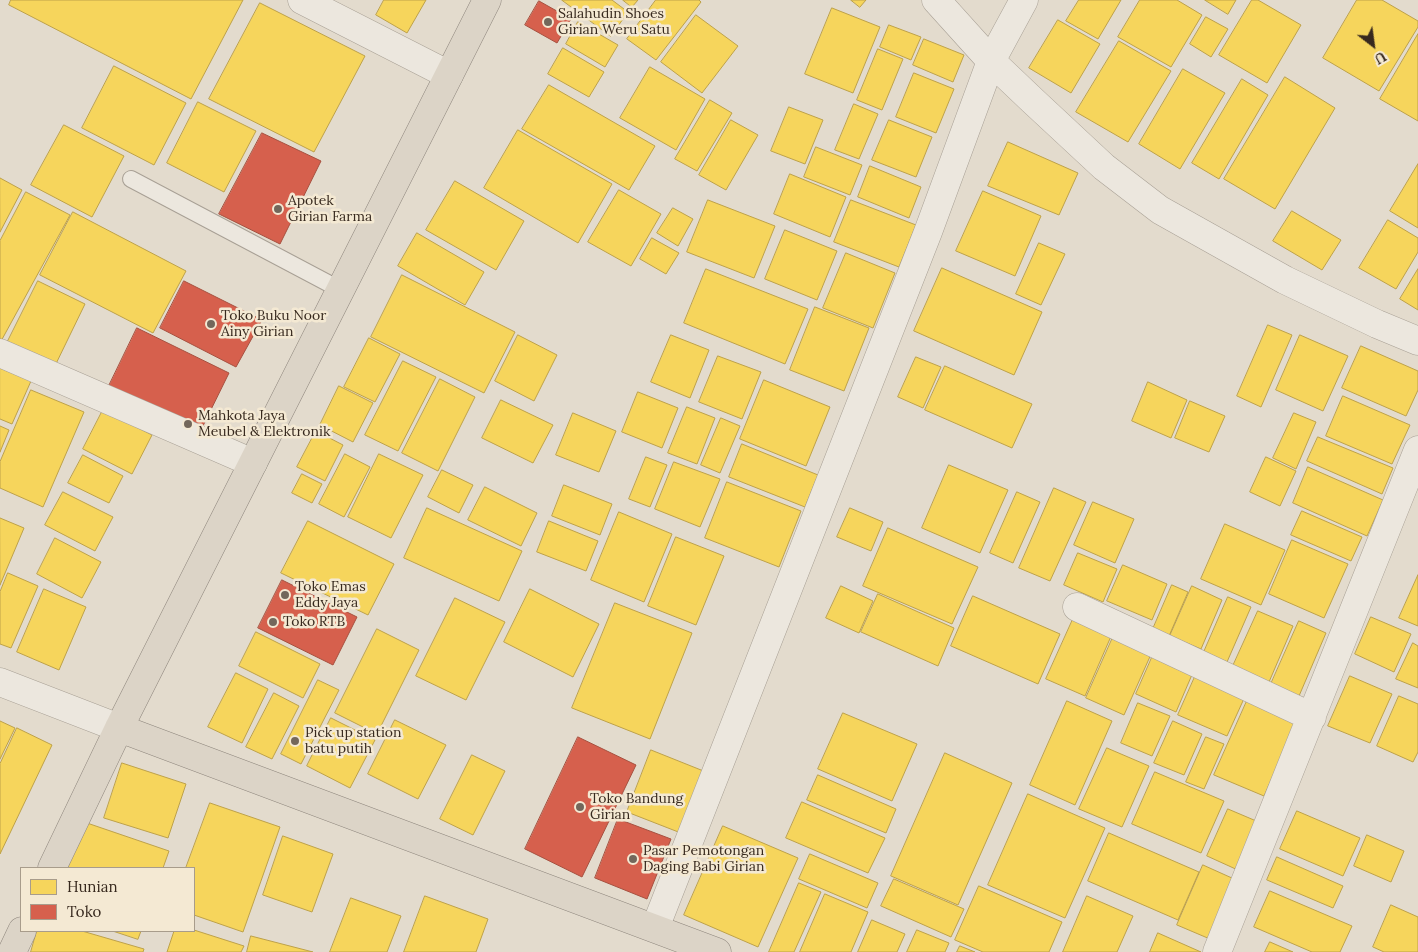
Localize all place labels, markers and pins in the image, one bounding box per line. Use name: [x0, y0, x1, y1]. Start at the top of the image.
place label: Salahudin Shoes Girian Weru Satu: [558, 6, 670, 38]
marker: Salahudin Shoes Girian Weru Satu: [542, 16, 554, 28]
place label: Apotek Girian Farma: [288, 193, 372, 226]
marker: Apotek Girian Farma: [272, 203, 284, 215]
place label: Toko Buku Noor Ainy Girian: [221, 308, 326, 341]
marker: Toko Buku Noor Ainy Girian: [205, 318, 217, 330]
place label: Mahkota Jaya Meubel & Elektronik: [198, 408, 330, 441]
marker: Mahkota Jaya Meubel & Elektronik: [182, 418, 194, 430]
place label: Toko Emas Eddy Jaya: [295, 579, 366, 612]
marker: Toko Emas Eddy Jaya: [279, 589, 291, 601]
place label: Toko RTB: [283, 614, 345, 630]
marker: Toko RTB: [267, 616, 279, 628]
place label: Pick up station batu putih: [305, 725, 402, 758]
marker: Pick up station batu putih: [289, 735, 301, 747]
place label: Toko Bandung Girian: [590, 791, 683, 824]
marker: Toko Bandung Girian: [574, 801, 586, 813]
place label: Pasar Pemotongan Daging Babi Girian: [643, 843, 765, 876]
marker: Pasar Pemotongan Daging Babi Girian: [627, 853, 639, 865]

